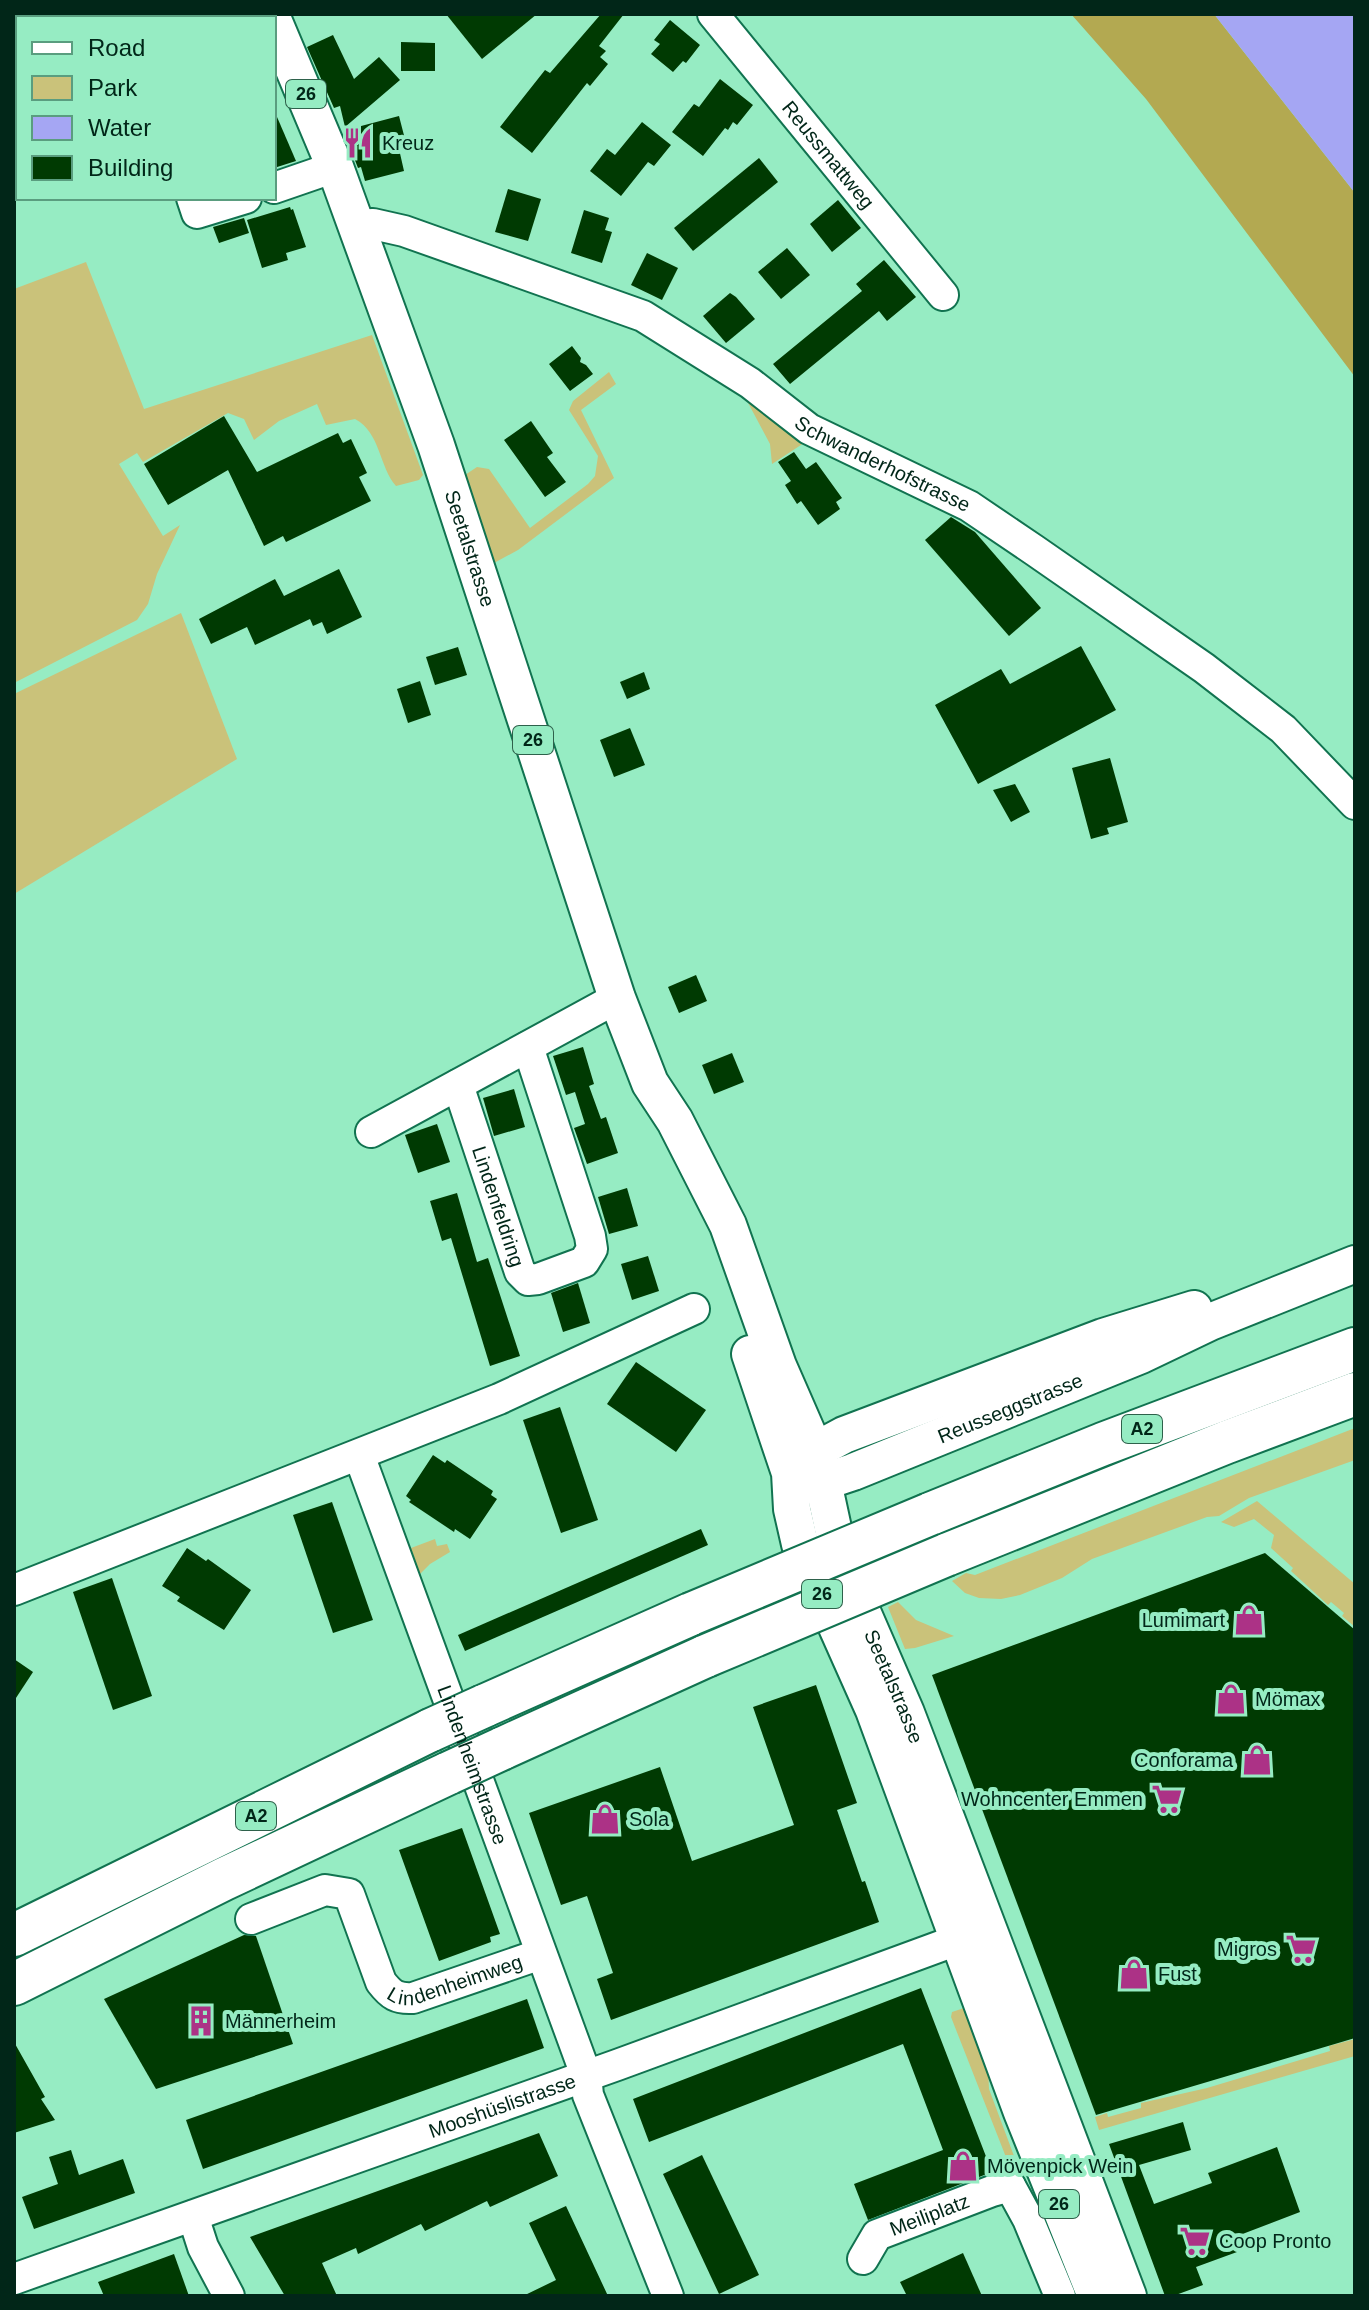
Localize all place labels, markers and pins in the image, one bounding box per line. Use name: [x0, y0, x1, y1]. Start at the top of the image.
restaurant icon: Kreuz: [341, 126, 375, 160]
place label: Kreuz: [382, 132, 434, 154]
shop icon: Lumimart: [1232, 1603, 1266, 1637]
place label: Lumimart: [1142, 1609, 1225, 1631]
shop icon: Mömax: [1214, 1682, 1248, 1716]
place label: Mömax: [1255, 1688, 1321, 1710]
shop icon: Conforama: [1240, 1743, 1274, 1777]
place label: Conforama: [1134, 1749, 1234, 1771]
supermarket icon: Wohncenter Emmen: [1150, 1782, 1184, 1816]
place label: Wohncenter Emmen: [961, 1788, 1143, 1810]
shop icon: Sola: [588, 1802, 622, 1836]
place label: Sola: [629, 1808, 670, 1830]
supermarket icon: Migros: [1284, 1932, 1318, 1966]
place label: Migros: [1217, 1938, 1277, 1960]
shop icon: Fust: [1117, 1957, 1151, 1991]
place label: Fust: [1158, 1963, 1197, 1985]
building icon: Männerheim: [184, 2004, 218, 2038]
place label: Männerheim: [225, 2010, 336, 2032]
shop icon: Mövenpick Wein: [946, 2149, 980, 2183]
place label: Mövenpick Wein: [987, 2155, 1133, 2177]
supermarket icon: Coop Pronto: [1178, 2224, 1212, 2258]
place label: Coop Pronto: [1219, 2230, 1331, 2252]

